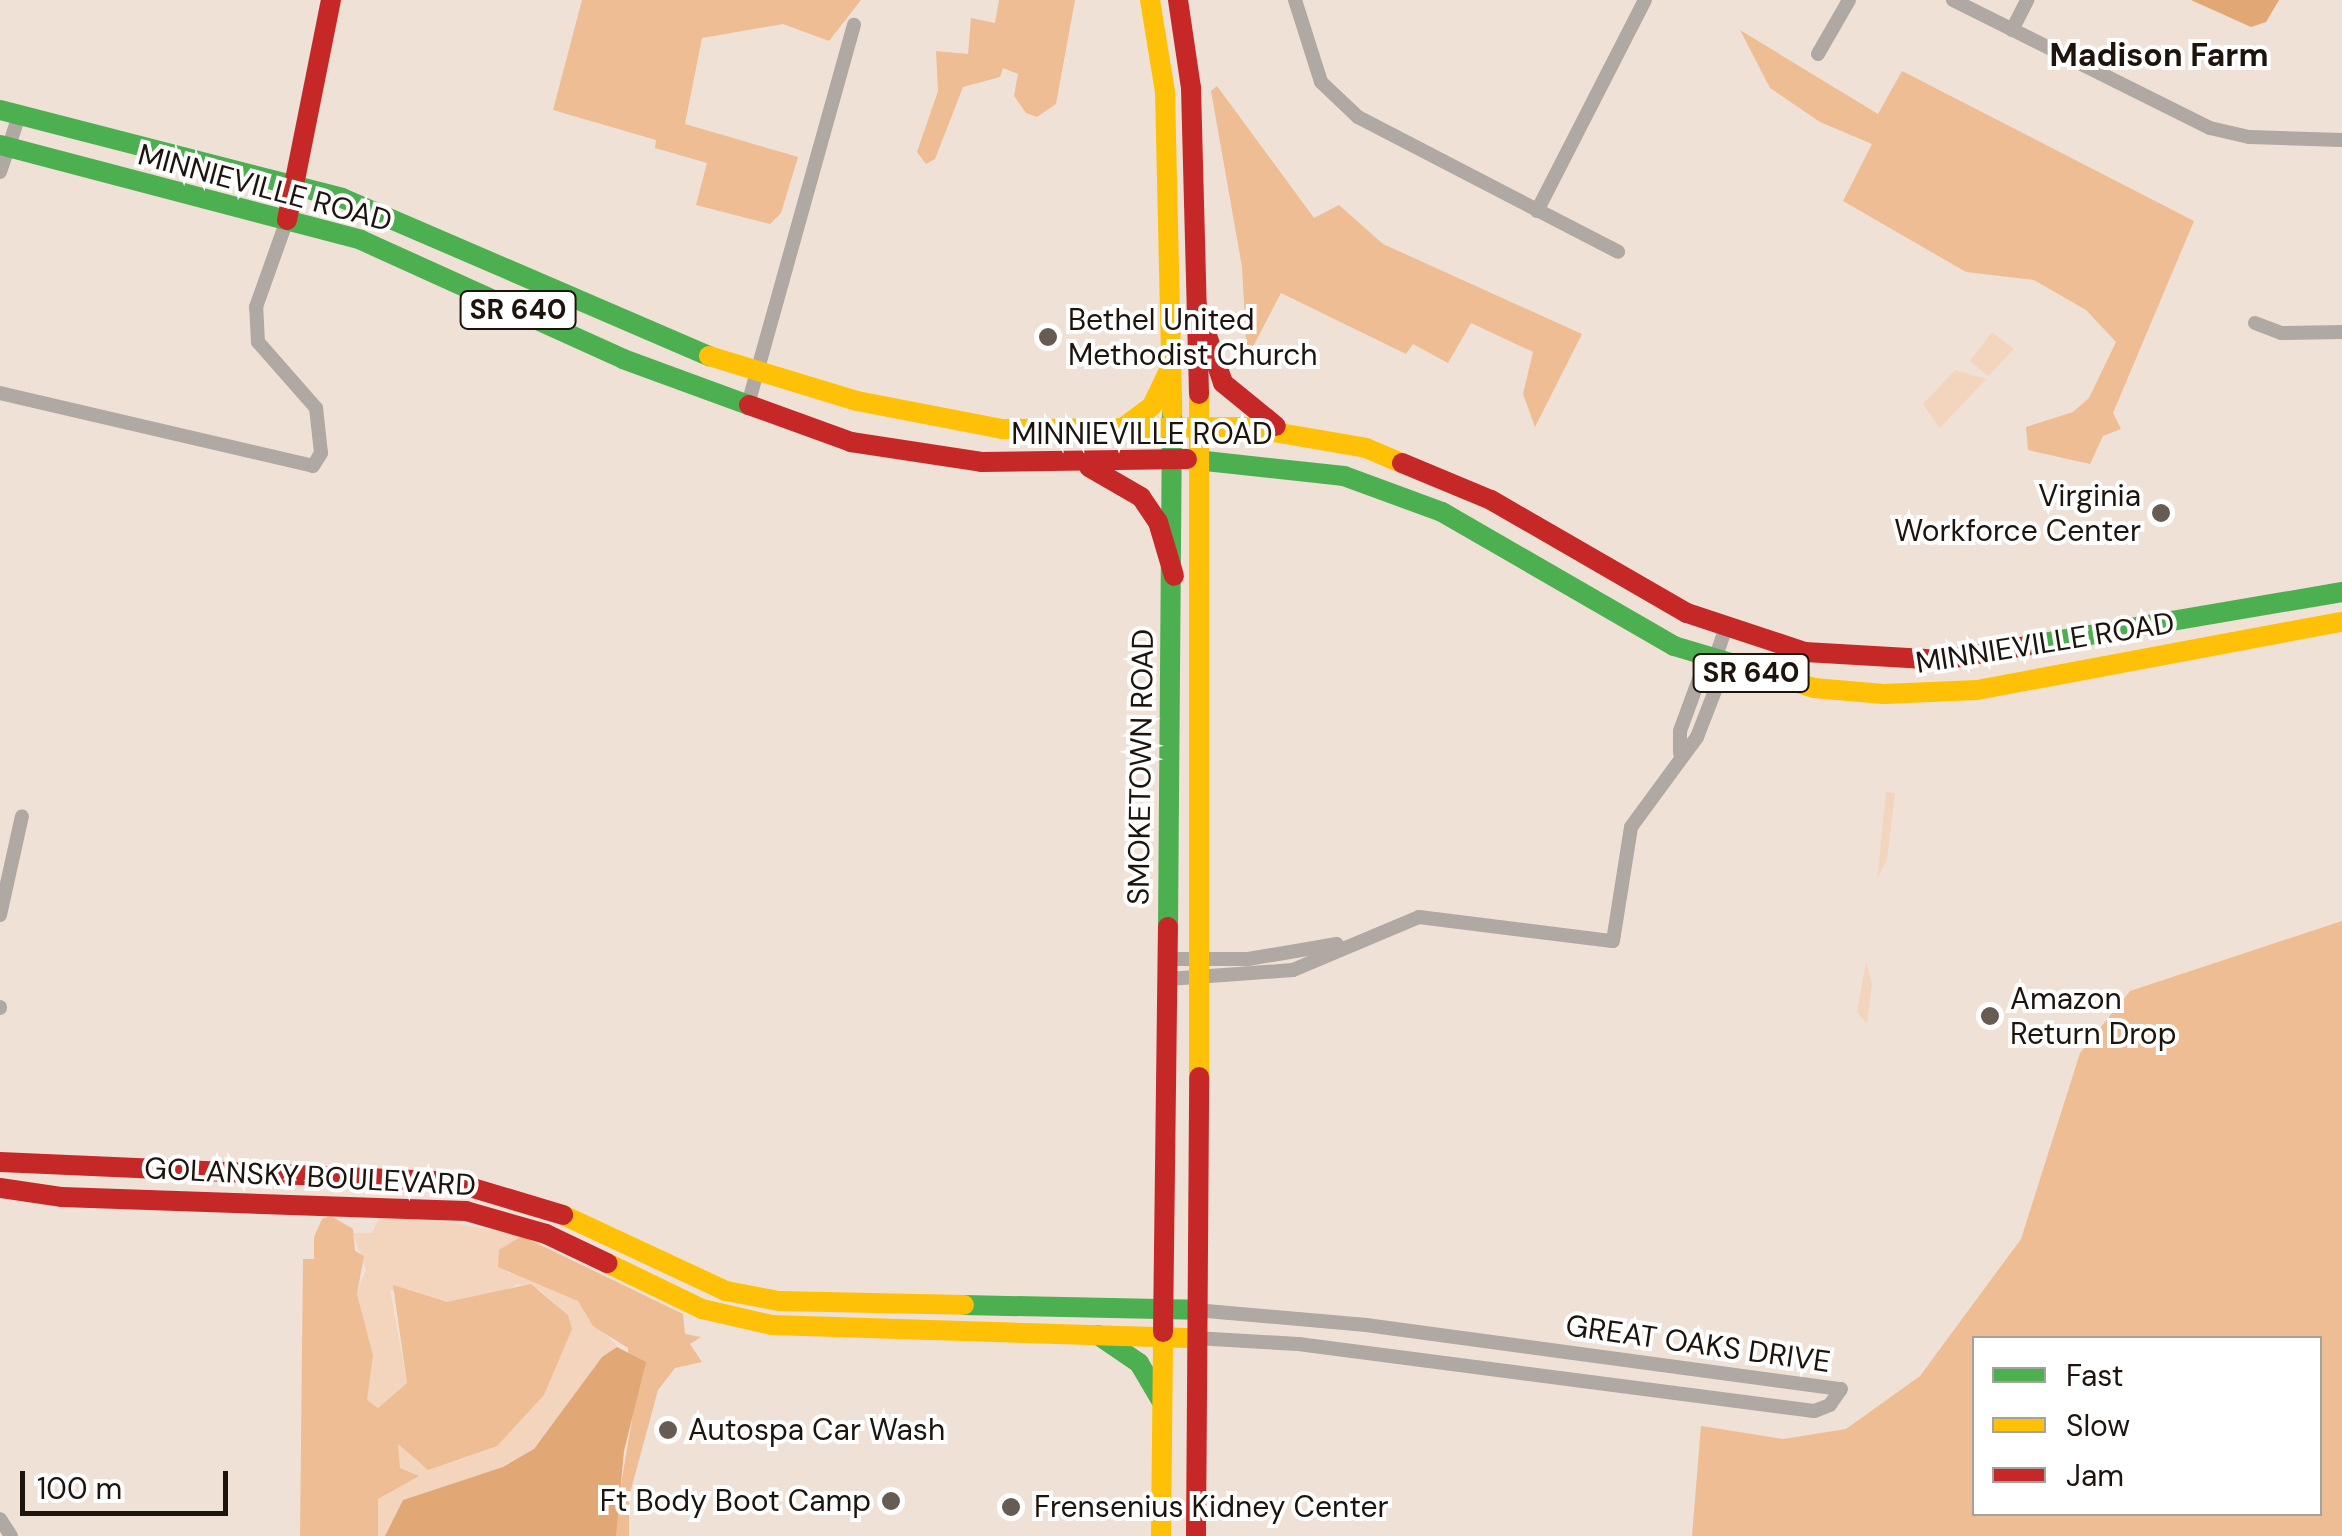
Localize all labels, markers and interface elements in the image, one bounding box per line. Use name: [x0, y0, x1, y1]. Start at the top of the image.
district label: Madison Farm: [2050, 36, 2268, 74]
street label: MINNIEVILLE ROAD: [134, 137, 396, 239]
road number: SR 640: [458, 287, 578, 333]
place label: Bethel United Methodist Church: [1068, 302, 1318, 372]
marker: Bethel United Methodist Church: [1037, 326, 1059, 348]
street label: MINNIEVILLE ROAD: [1011, 416, 1273, 452]
place label: Virginia Workforce Center: [1894, 478, 2141, 548]
marker: Virginia Workforce Center: [2150, 502, 2172, 524]
street label: MINNIEVILLE ROAD: [1913, 605, 2177, 681]
street label: SMOKETOWN ROAD: [1121, 629, 1161, 905]
road number: SR 640: [1691, 650, 1811, 696]
place label: Amazon Return Drop: [2010, 981, 2176, 1052]
marker: Amazon Return Drop: [1979, 1005, 2001, 1027]
street label: GOLANSKY BOULEVARD: [143, 1150, 477, 1204]
street label: GREAT OAKS DRIVE: [1563, 1308, 1833, 1380]
legend: [1972, 1336, 2322, 1516]
text: Fast: [2066, 1356, 2124, 1395]
text: Slow: [2066, 1406, 2130, 1445]
place label: Autospa Car Wash: [688, 1412, 945, 1448]
marker: Autospa Car Wash: [657, 1419, 679, 1441]
scale bar: [25, 1451, 232, 1513]
text: Jam: [2066, 1456, 2124, 1495]
text: 100 m: [37, 1469, 122, 1508]
place label: Ft Body Boot Camp: [600, 1483, 871, 1519]
place label: Frensenius Kidney Center: [1034, 1489, 1389, 1525]
marker: Ft Body Boot Camp: [880, 1490, 902, 1512]
marker: Frensenius Kidney Center: [998, 1494, 1024, 1520]

